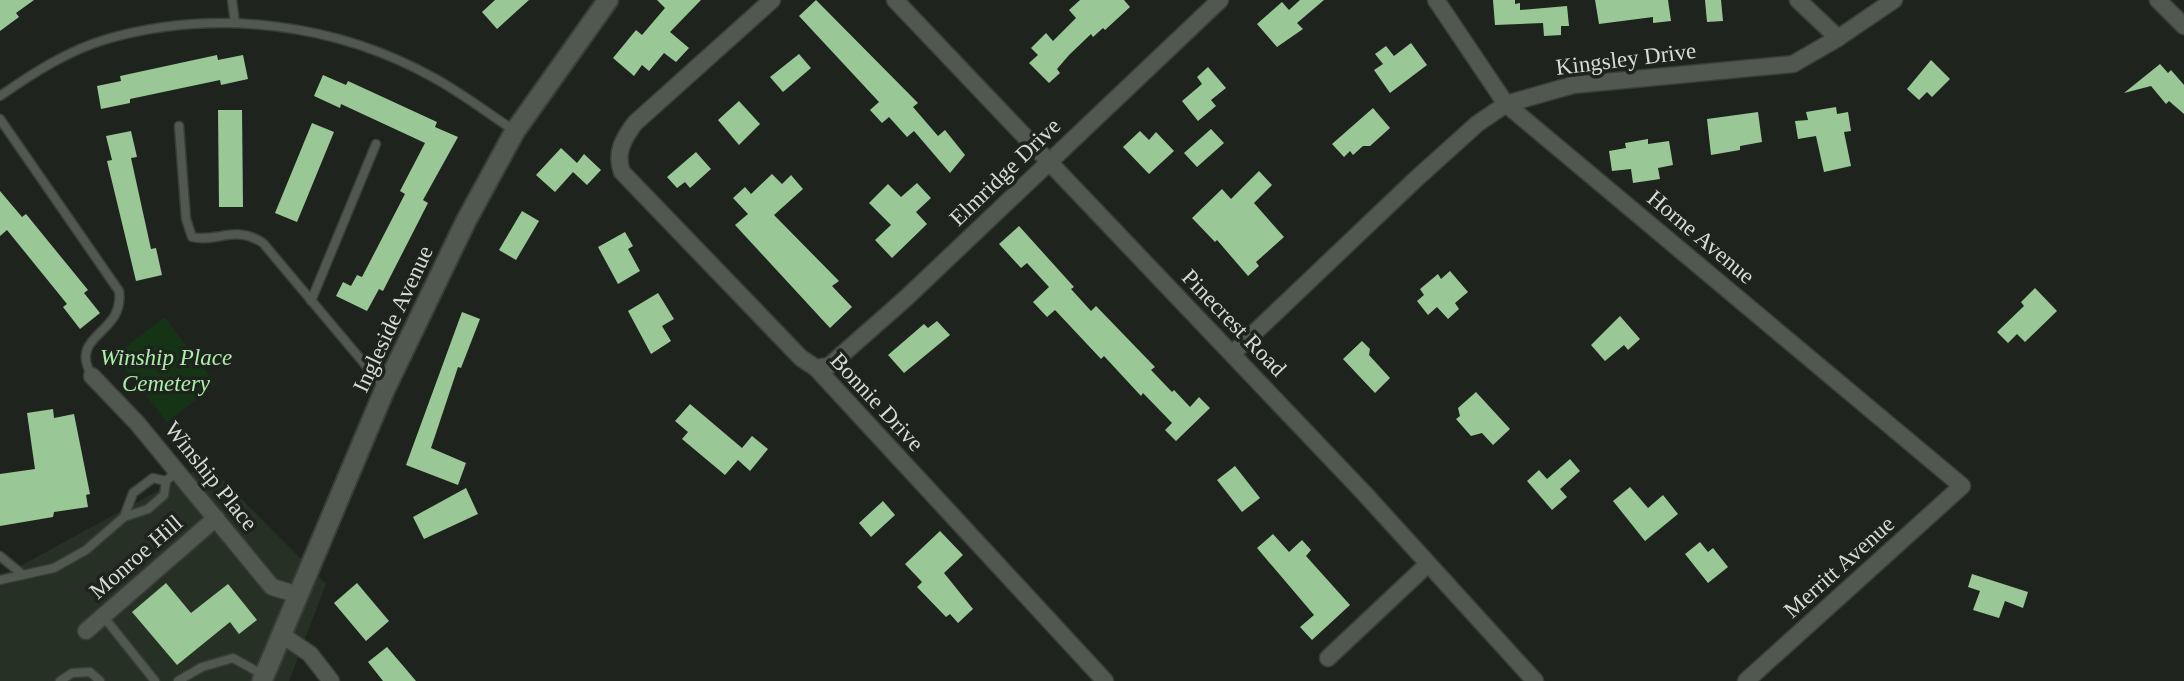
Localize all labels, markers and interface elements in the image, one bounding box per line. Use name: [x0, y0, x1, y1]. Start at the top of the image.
street label: Kingsley Drive: [1554, 38, 1698, 80]
street label: Elmridge Drive: [945, 113, 1065, 231]
street label: Horne Avenue: [1642, 185, 1760, 289]
street label: Ingleside Avenue: [348, 242, 438, 396]
street label: Pinecrest Road: [1177, 264, 1291, 382]
park label: Winship Place Cemetery: [100, 345, 232, 396]
street label: Bonnie Drive: [825, 348, 929, 456]
street label: Winship Place: [160, 417, 262, 535]
street label: Monroe Hill: [85, 510, 187, 604]
street label: Merritt Avenue: [1779, 511, 1899, 623]

